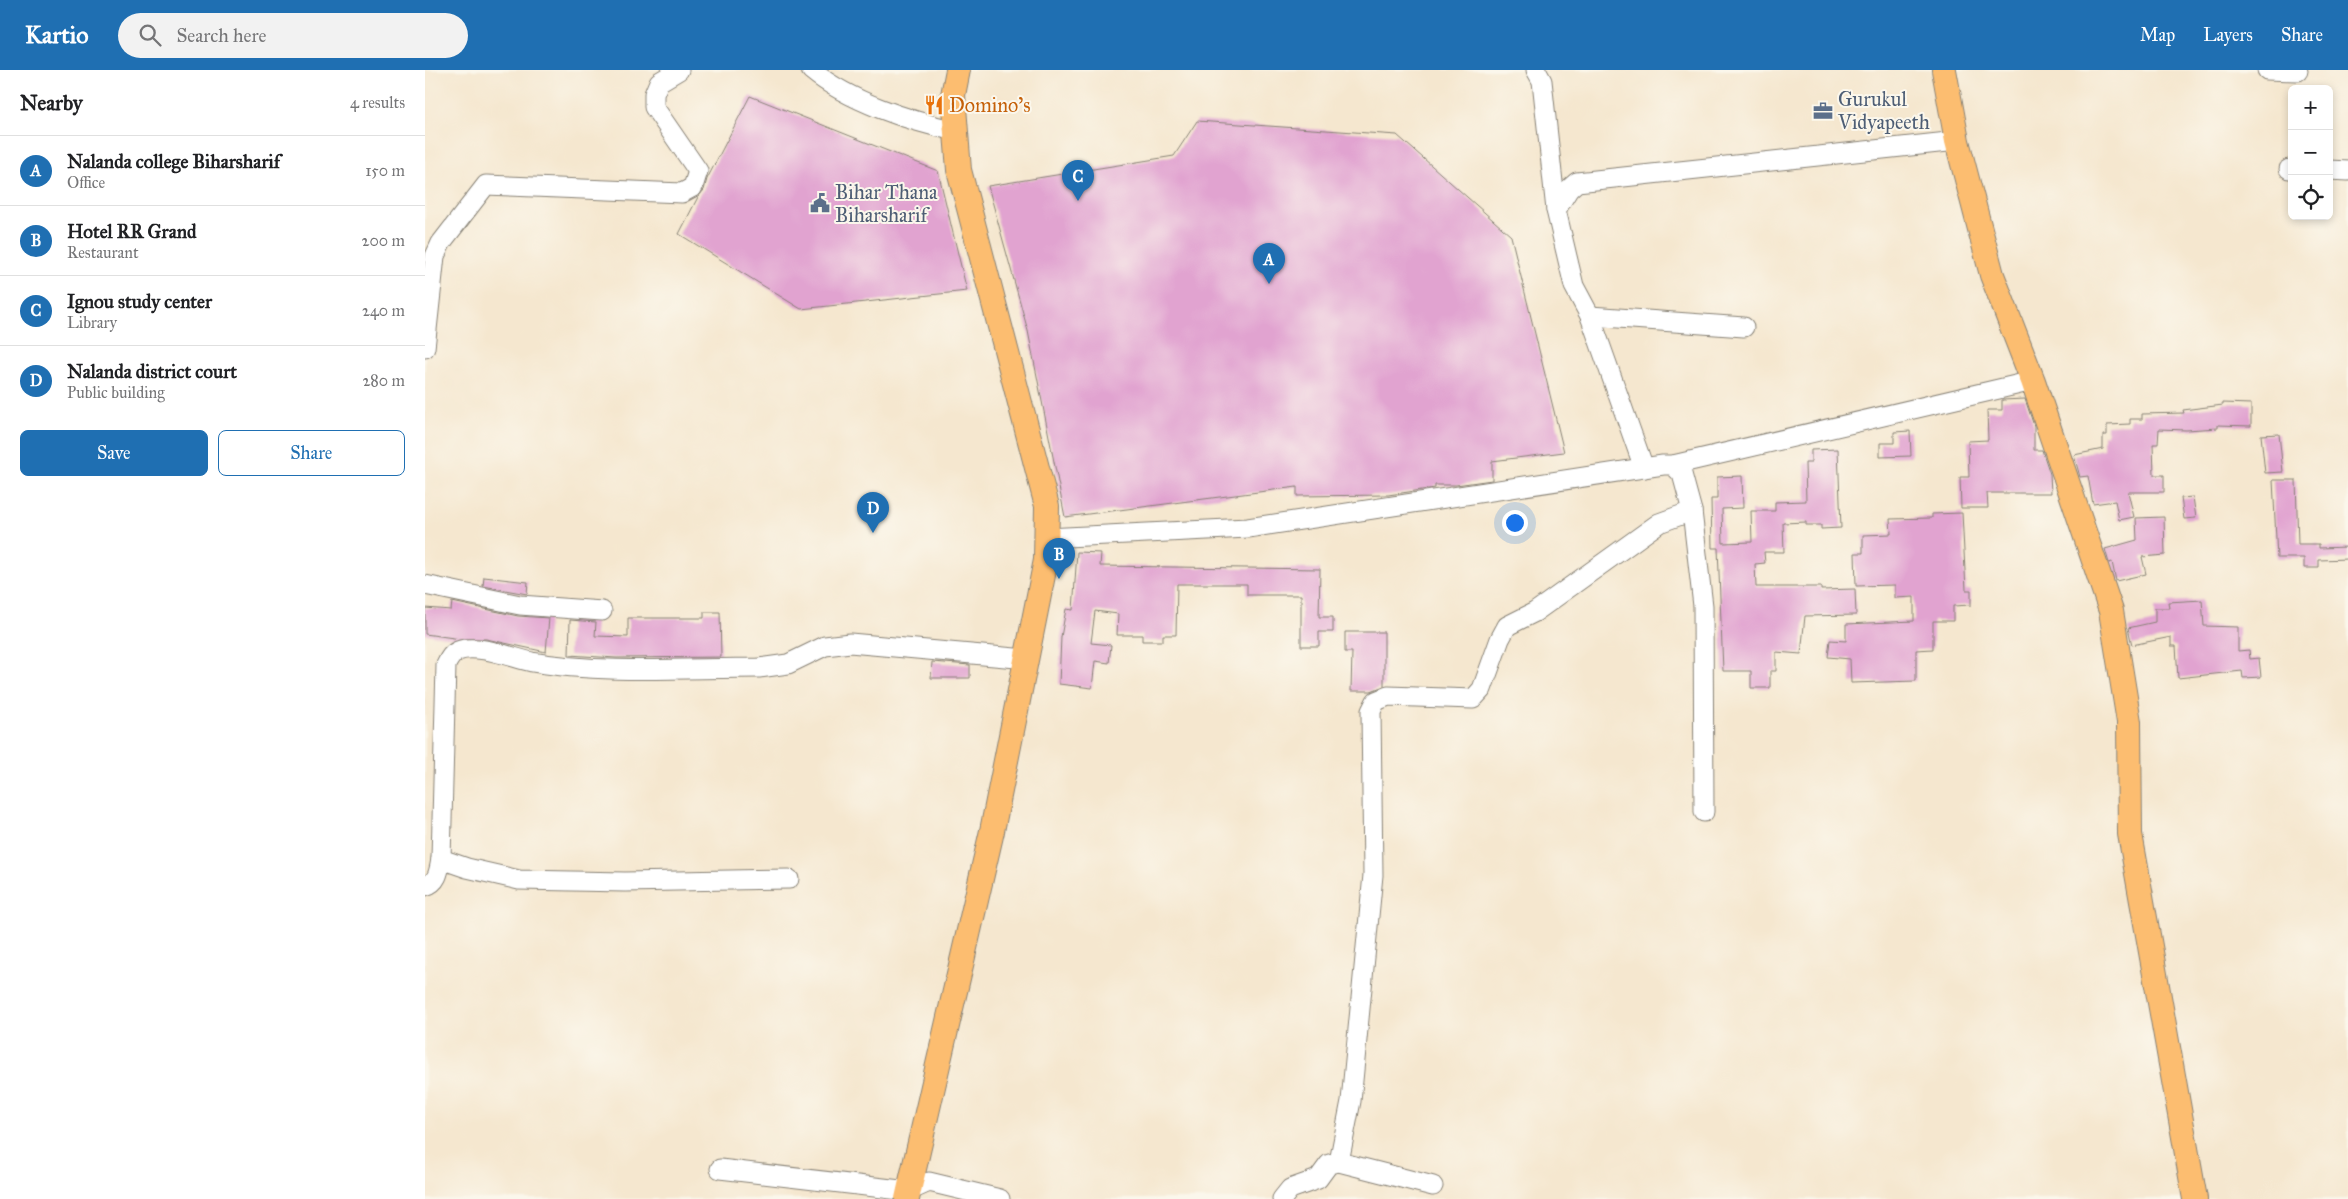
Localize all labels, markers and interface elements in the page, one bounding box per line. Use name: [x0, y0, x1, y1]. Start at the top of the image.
search box: [118, 13, 468, 58]
text: Kartio: [25, 20, 88, 50]
icon: search: [136, 21, 164, 49]
text: Search here: [176, 24, 266, 47]
text: Map: [2140, 24, 2175, 46]
text: Layers: [2203, 24, 2253, 46]
text: Share: [2281, 24, 2323, 46]
map controls: [2288, 85, 2333, 220]
button: +: [2288, 85, 2333, 130]
place label: Gurukul Vidyapeeth: [1837, 87, 1930, 134]
text: Nearby: [20, 90, 83, 116]
text: 4 results: [350, 93, 405, 112]
place label: Domino's: [949, 93, 1030, 117]
restaurant icon: Domino's: [923, 94, 945, 116]
office icon: Gurukul Vidyapeeth: [1812, 100, 1834, 122]
button: −: [2288, 130, 2333, 175]
text: Nalanda college Biharsharif: [67, 150, 280, 173]
pin: C: [1062, 160, 1094, 201]
text: A: [31, 161, 41, 180]
text: 150 m: [365, 161, 405, 180]
text: Office: [67, 173, 105, 192]
button: locate: [2288, 175, 2333, 220]
place label: Bihar Thana Biharsharif: [835, 180, 938, 227]
public building icon: Bihar Thana Biharsharif: [809, 192, 831, 214]
text: Hotel RR Grand: [67, 220, 196, 243]
text: B: [31, 231, 41, 250]
text: 200 m: [362, 231, 405, 250]
text: Restaurant: [67, 243, 139, 262]
pin: A: [1253, 243, 1285, 284]
text: Ignou study center: [67, 290, 212, 313]
text: C: [31, 301, 41, 320]
text: 240 m: [362, 301, 405, 320]
text: Library: [67, 313, 117, 332]
text: Nalanda district court: [67, 360, 237, 383]
text: D: [30, 371, 42, 390]
text: 280 m: [362, 371, 405, 390]
text: Public building: [67, 383, 165, 402]
button: Save: [20, 430, 208, 476]
button: Share: [218, 430, 405, 476]
pin: D: [857, 492, 889, 533]
your location: [1502, 510, 1528, 536]
pin: B: [1043, 538, 1075, 579]

